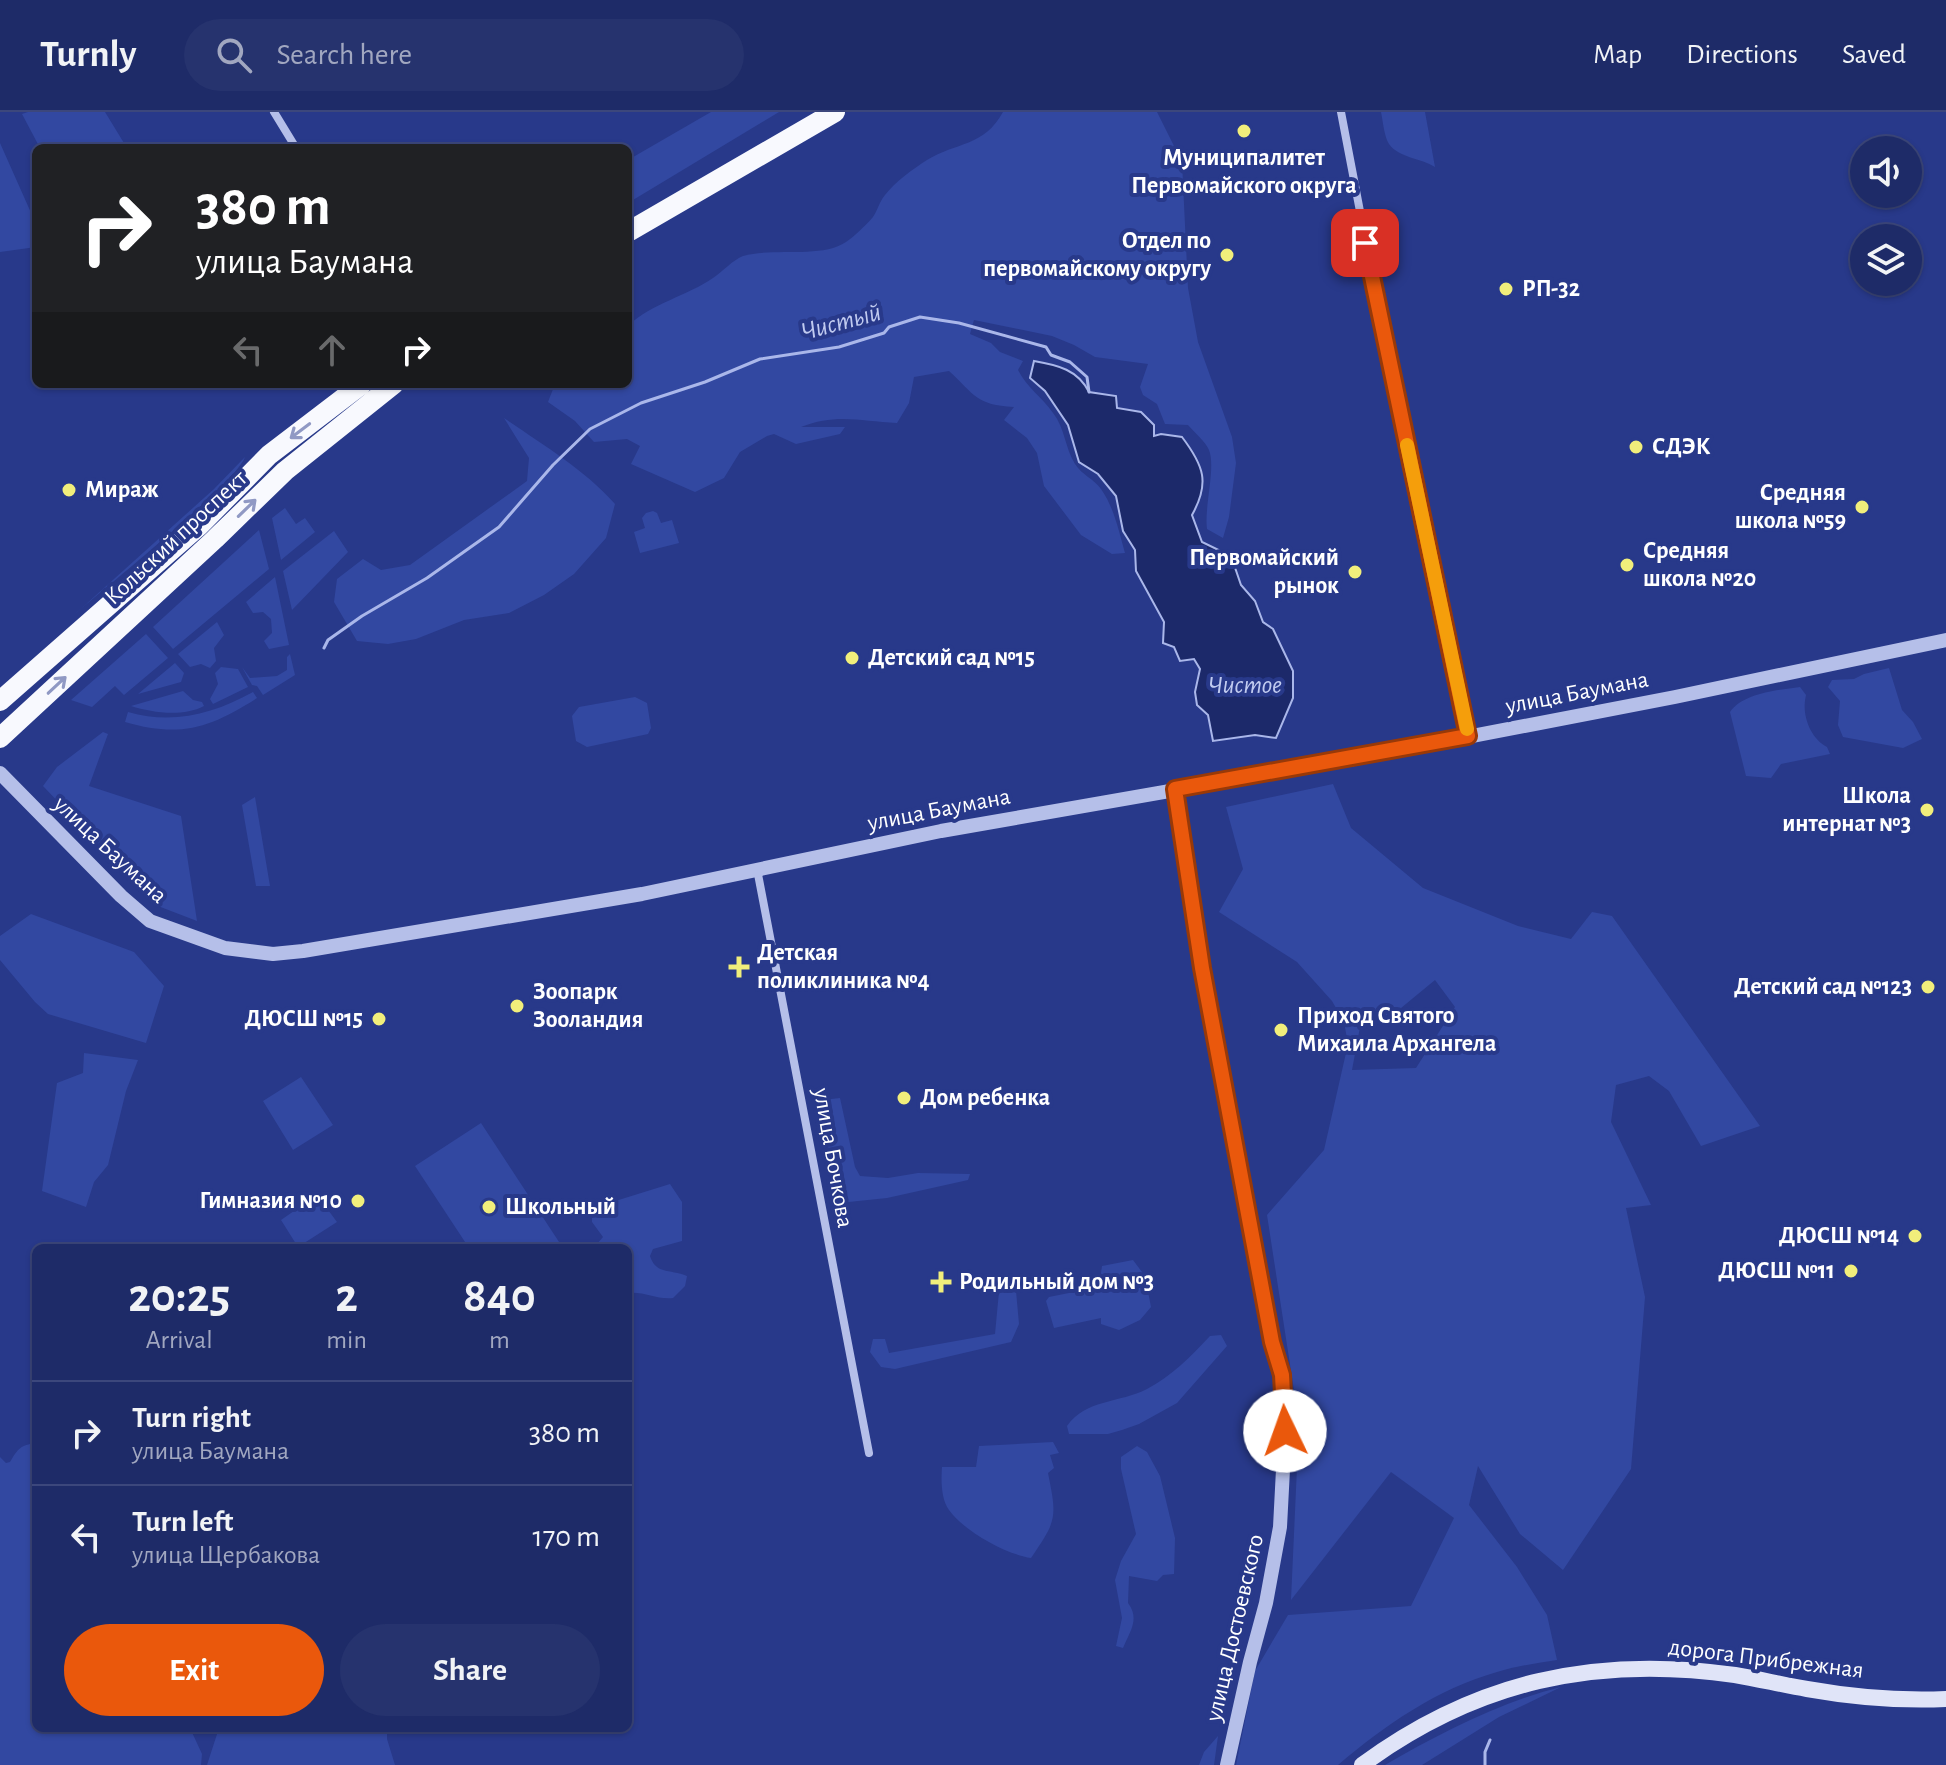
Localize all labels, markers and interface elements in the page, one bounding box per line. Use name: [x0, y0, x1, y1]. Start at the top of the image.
search box: [184, 19, 744, 91]
icon: search: [212, 33, 256, 77]
text: Turnly: [40, 36, 136, 74]
text: Search here: [276, 40, 412, 70]
text: Map: [1593, 41, 1642, 69]
text: Directions: [1686, 41, 1798, 69]
text: Saved: [1842, 41, 1906, 69]
marker: Муниципалитет Первомайского округа: [1235, 122, 1253, 140]
map controls: [1850, 136, 1922, 296]
button: sound: [1850, 136, 1922, 208]
place label: Муниципалитет Первомайского округа: [1131, 146, 1357, 198]
icon: right: [64, 176, 168, 280]
text: 380 m: [196, 179, 331, 235]
pin: [1331, 209, 1399, 277]
icon: arrive: [1343, 221, 1387, 265]
button: layers: [1850, 224, 1922, 296]
place label: Отдел по первомайскому округу: [983, 229, 1211, 281]
text: улица Баумана: [196, 244, 414, 280]
marker: Отдел по первомайскому округу: [1218, 246, 1236, 264]
place label: РП-32: [1522, 277, 1580, 301]
marker: РП-32: [1497, 280, 1515, 298]
water label: Чистый: [798, 299, 884, 345]
icon: left: [226, 328, 270, 372]
icon: ahead: [310, 328, 354, 372]
icon: right: [394, 328, 438, 372]
one-way arrow: [290, 423, 312, 440]
place label: СДЭК: [1652, 435, 1711, 459]
marker: СДЭК: [1627, 438, 1645, 456]
street label: Кольский проспект: [100, 466, 252, 610]
place label: Мираж: [85, 478, 159, 502]
marker: Мираж: [60, 481, 78, 499]
place label: Средняя школа №59: [1735, 481, 1846, 533]
one-way arrow: [237, 498, 257, 517]
marker: Средняя школа №59: [1853, 498, 1871, 516]
place label: Средняя школа №20: [1643, 539, 1756, 591]
place label: Первомайский рынок: [1189, 546, 1339, 598]
marker: Средняя школа №20: [1618, 556, 1636, 574]
marker: Первомайский рынок: [1346, 563, 1364, 581]
place label: Детский сад №15: [868, 646, 1035, 670]
marker: Детский сад №15: [843, 649, 861, 667]
street label: улица Баумана: [1503, 667, 1651, 719]
water label: Чистое: [1208, 672, 1282, 698]
one-way arrow: [47, 676, 67, 695]
street label: улица Баумана: [865, 784, 1013, 836]
place label: Школа интернат №3: [1782, 784, 1911, 836]
street label: улица Баумана: [48, 791, 171, 908]
marker: Школа интернат №3: [1918, 801, 1936, 819]
place label: Детская поликлиника №4: [757, 941, 930, 993]
marker: Детская поликлиника №4: [728, 956, 750, 978]
place label: Детский сад №123: [1734, 975, 1912, 999]
marker: Детский сад №123: [1919, 978, 1937, 996]
place label: Зоопарк Зооландия: [533, 980, 643, 1032]
marker: Зоопарк Зооландия: [508, 997, 526, 1015]
place label: Приход Святого Михаила Архангела: [1297, 1004, 1496, 1056]
place label: ДЮСШ №15: [244, 1007, 363, 1031]
marker: ДЮСШ №15: [370, 1010, 388, 1028]
marker: Приход Святого Михаила Архангела: [1272, 1021, 1290, 1039]
street label: улица Бочкова: [809, 1085, 857, 1230]
place label: Дом ребенка: [920, 1086, 1050, 1110]
marker: Дом ребенка: [895, 1089, 913, 1107]
place label: Гимназия №10: [199, 1189, 342, 1213]
marker: Гимназия №10: [349, 1192, 367, 1210]
place label: Школьный: [505, 1195, 616, 1219]
marker: Школьный: [480, 1198, 498, 1216]
place label: ДЮСШ №14: [1779, 1224, 1899, 1248]
marker: ДЮСШ №14: [1906, 1227, 1924, 1245]
place label: ДЮСШ №11: [1718, 1259, 1835, 1283]
marker: ДЮСШ №11: [1842, 1262, 1860, 1280]
place label: Родильный дом №3: [959, 1270, 1154, 1294]
marker: Родильный дом №3: [930, 1271, 952, 1293]
text: 20:25: [128, 1273, 230, 1321]
text: 2: [335, 1273, 358, 1321]
text: 840: [463, 1273, 536, 1321]
text: Arrival: [146, 1327, 213, 1353]
text: min: [326, 1327, 367, 1353]
text: m: [489, 1327, 510, 1353]
position arrow: [1243, 1389, 1327, 1473]
text: Turn right: [132, 1403, 251, 1433]
icon: right: [64, 1411, 108, 1455]
text: 380 m: [529, 1418, 600, 1448]
text: улица Баумана: [132, 1438, 289, 1464]
text: Turn left: [132, 1507, 233, 1537]
icon: left: [64, 1515, 108, 1559]
text: 170 m: [532, 1522, 600, 1552]
street label: улица Достоевского: [1202, 1532, 1268, 1725]
text: улица Щербакова: [132, 1542, 320, 1568]
button: Exit: [64, 1624, 324, 1716]
button: Share: [340, 1624, 600, 1716]
street label: дорога Прибрежная: [1667, 1635, 1865, 1683]

